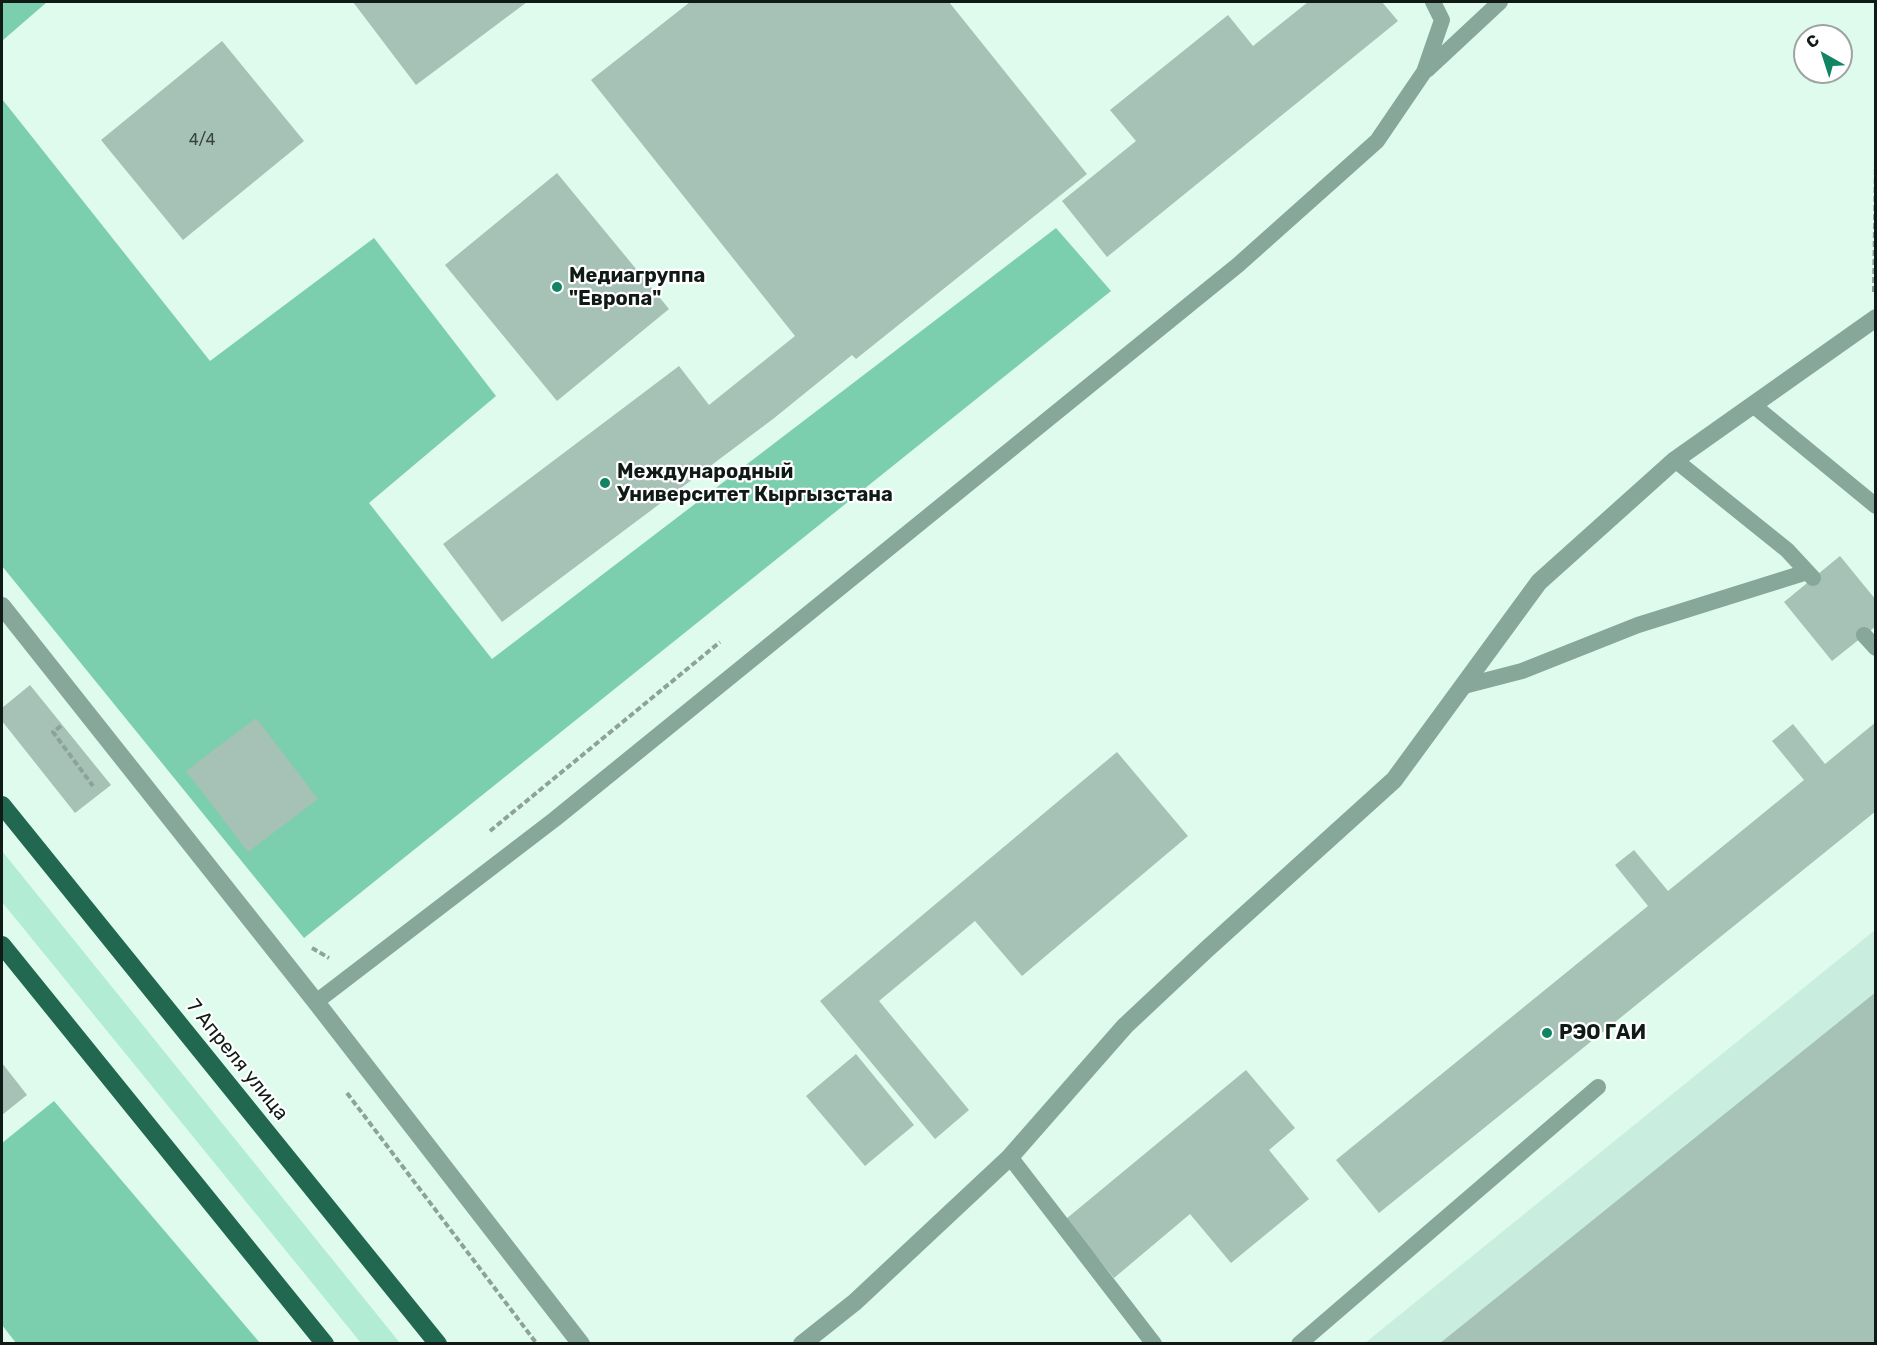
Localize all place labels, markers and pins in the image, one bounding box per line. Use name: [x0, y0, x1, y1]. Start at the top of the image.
place label: Медиагруппа "Европа": [569, 264, 705, 311]
marker: Медиагруппа "Европа": [550, 280, 564, 294]
place label: Международный Университет Кыргызстана: [617, 460, 893, 507]
marker: Международный Университет Кыргызстана: [598, 476, 612, 490]
place label: РЭО ГАИ: [1559, 1021, 1646, 1045]
marker: РЭО ГАИ: [1540, 1026, 1554, 1040]

